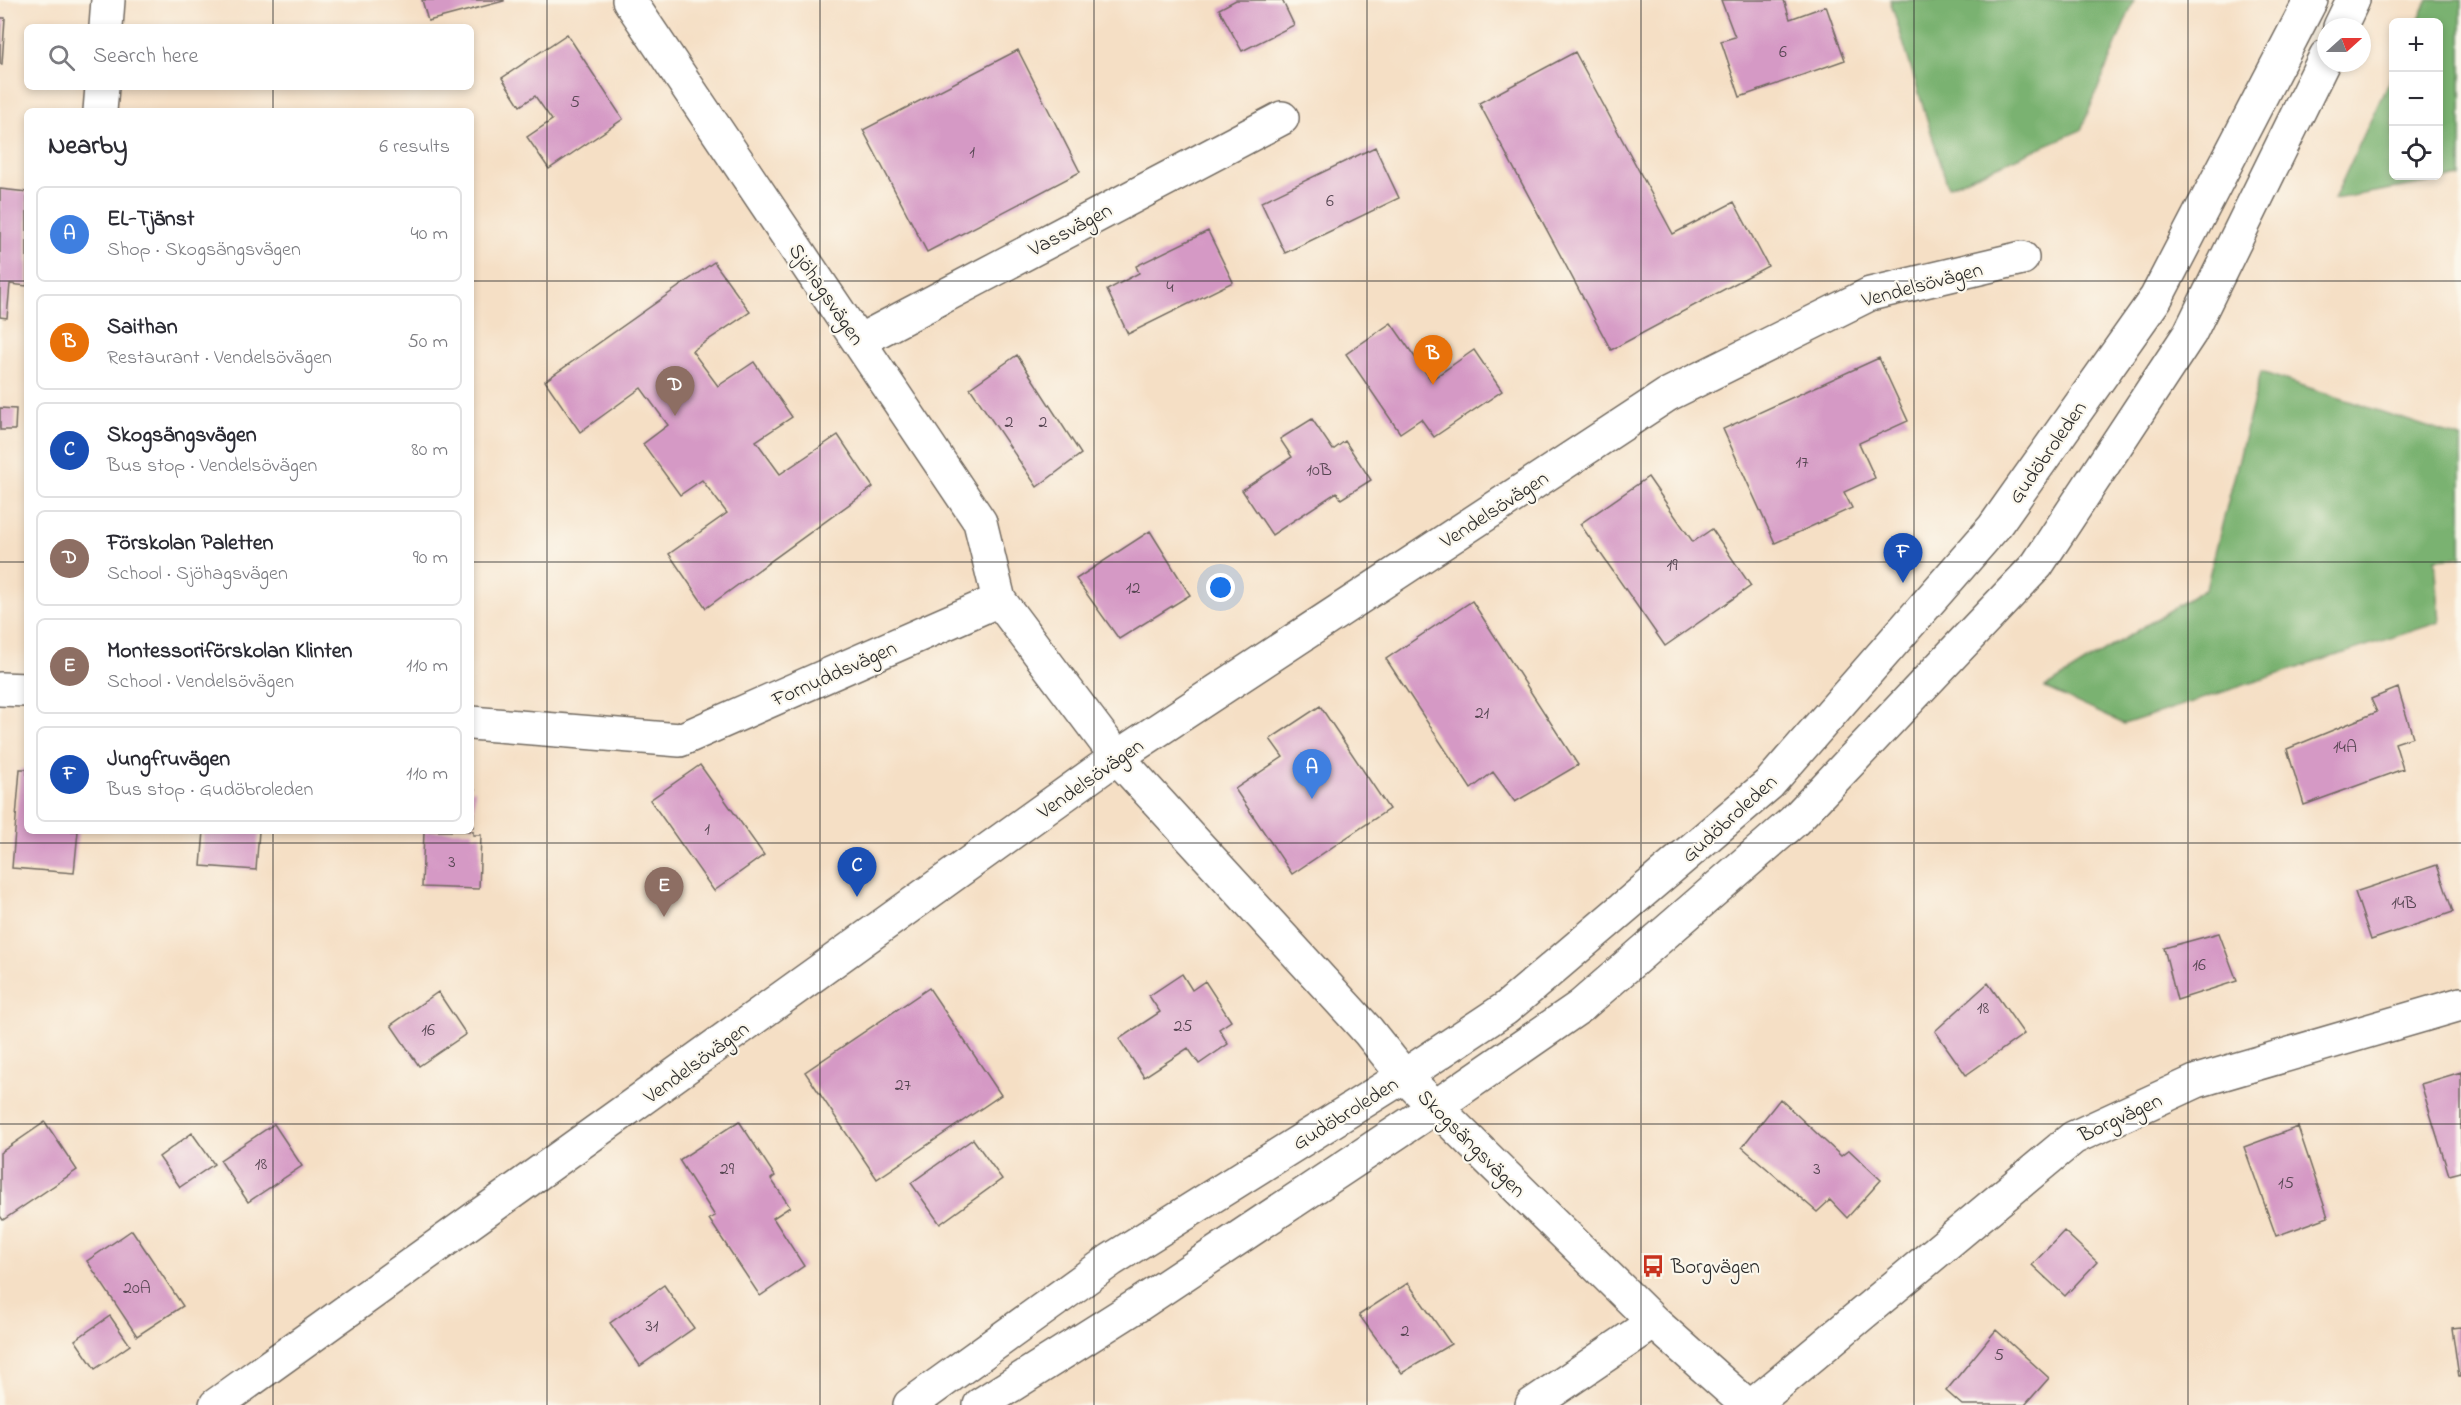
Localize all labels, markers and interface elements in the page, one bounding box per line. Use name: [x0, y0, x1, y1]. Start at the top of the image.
north arrow: [2317, 18, 2371, 72]
map controls: [2389, 18, 2443, 180]
button: +: [2389, 18, 2443, 72]
search box: [24, 24, 474, 90]
house number: 6: [1779, 40, 1787, 66]
icon: search: [45, 41, 78, 74]
text: Search here: [93, 41, 198, 73]
button: −: [2389, 72, 2443, 126]
house number: 5: [570, 90, 580, 116]
button: locate: [2389, 126, 2443, 180]
text: Nearby: [48, 128, 127, 166]
text: 6 results: [379, 133, 450, 162]
house number: 1: [969, 140, 975, 166]
house number: 6: [1326, 189, 1334, 215]
street label: Vassvägen: [1023, 196, 1119, 267]
text: EL-Tjänst: [107, 204, 194, 236]
text: A: [63, 220, 76, 249]
text: 40 m: [411, 220, 448, 249]
text: Shop · Skogsängsvägen: [107, 236, 301, 265]
street label: Sjöhagsvägen: [778, 238, 871, 353]
street label: Vendelsövägen: [1858, 255, 1987, 319]
house number: 4: [1166, 275, 1174, 301]
text: Saithan: [107, 312, 178, 344]
text: B: [63, 328, 76, 357]
text: 50 m: [407, 328, 448, 357]
pin: B: [1414, 336, 1452, 385]
text: Restaurant · Vendelsövägen: [107, 344, 332, 373]
pin: D: [656, 366, 694, 416]
street label: Gudöbroleden: [2002, 396, 2095, 511]
house number: 2: [1005, 410, 1014, 436]
house number: 2: [1039, 410, 1048, 436]
text: Skogsängsvägen: [107, 420, 257, 452]
text: C: [64, 436, 75, 465]
text: 80 m: [411, 436, 448, 465]
house number: 17: [1795, 450, 1809, 476]
text: Bus stop · Vendelsövägen: [107, 452, 317, 481]
house number: 10B: [1306, 458, 1332, 484]
street label: Vendelsövägen: [1434, 464, 1556, 559]
text: Förskolan Paletten: [107, 528, 273, 560]
pin: F: [1884, 534, 1922, 583]
text: D: [62, 544, 77, 573]
text: 90 m: [413, 544, 448, 573]
house number: 19: [1666, 553, 1678, 579]
text: School · Sjöhagsvägen: [107, 560, 288, 589]
your location: [1206, 573, 1235, 602]
house number: 12: [1126, 576, 1140, 602]
street label: Fornuddsvägen: [767, 634, 903, 718]
text: Montessoriförskolan Klinten: [107, 636, 352, 668]
text: E: [63, 652, 76, 681]
text: 110 m: [406, 652, 448, 681]
text: School · Vendelsövägen: [107, 668, 294, 697]
house number: 21: [1475, 701, 1490, 727]
street label: Vendelsövägen: [1031, 732, 1152, 830]
house number: 14A: [2333, 735, 2357, 761]
text: Jungfruvägen: [107, 744, 230, 776]
pin: A: [1292, 750, 1332, 799]
text: F: [63, 760, 76, 789]
text: 110 m: [406, 760, 448, 789]
street label: Gudöbroleden: [1676, 768, 1785, 871]
text: Bus stop · Gudöbroleden: [107, 776, 313, 805]
house number: 1: [704, 817, 710, 843]
pin: C: [838, 848, 876, 897]
house number: 3: [448, 850, 456, 876]
pin: E: [644, 868, 684, 917]
house number: 14B: [2391, 891, 2417, 917]
house number: 16: [2192, 953, 2206, 979]
house number: 18: [1977, 996, 1989, 1022]
house number: 25: [1173, 1014, 1193, 1040]
street label: Vendelsövägen: [637, 1015, 757, 1114]
house number: 16: [421, 1018, 435, 1044]
street label: Gudöbroleden: [1287, 1070, 1405, 1159]
house number: 27: [895, 1073, 912, 1099]
street label: Skogsängsvägen: [1408, 1083, 1532, 1207]
street label: Borgvägen: [2073, 1086, 2168, 1153]
house number: 18: [255, 1152, 267, 1178]
house number: 29: [720, 1157, 735, 1183]
house number: 3: [1813, 1157, 1821, 1183]
house number: 15: [2278, 1171, 2294, 1197]
bus stop icon: Borgvägen: [1640, 1253, 1666, 1279]
place label: Borgvägen: [1670, 1253, 1760, 1285]
house number: 20A: [123, 1276, 151, 1302]
house number: 31: [645, 1314, 659, 1340]
house number: 2: [1401, 1319, 1410, 1345]
house number: 5: [1994, 1343, 2004, 1369]

